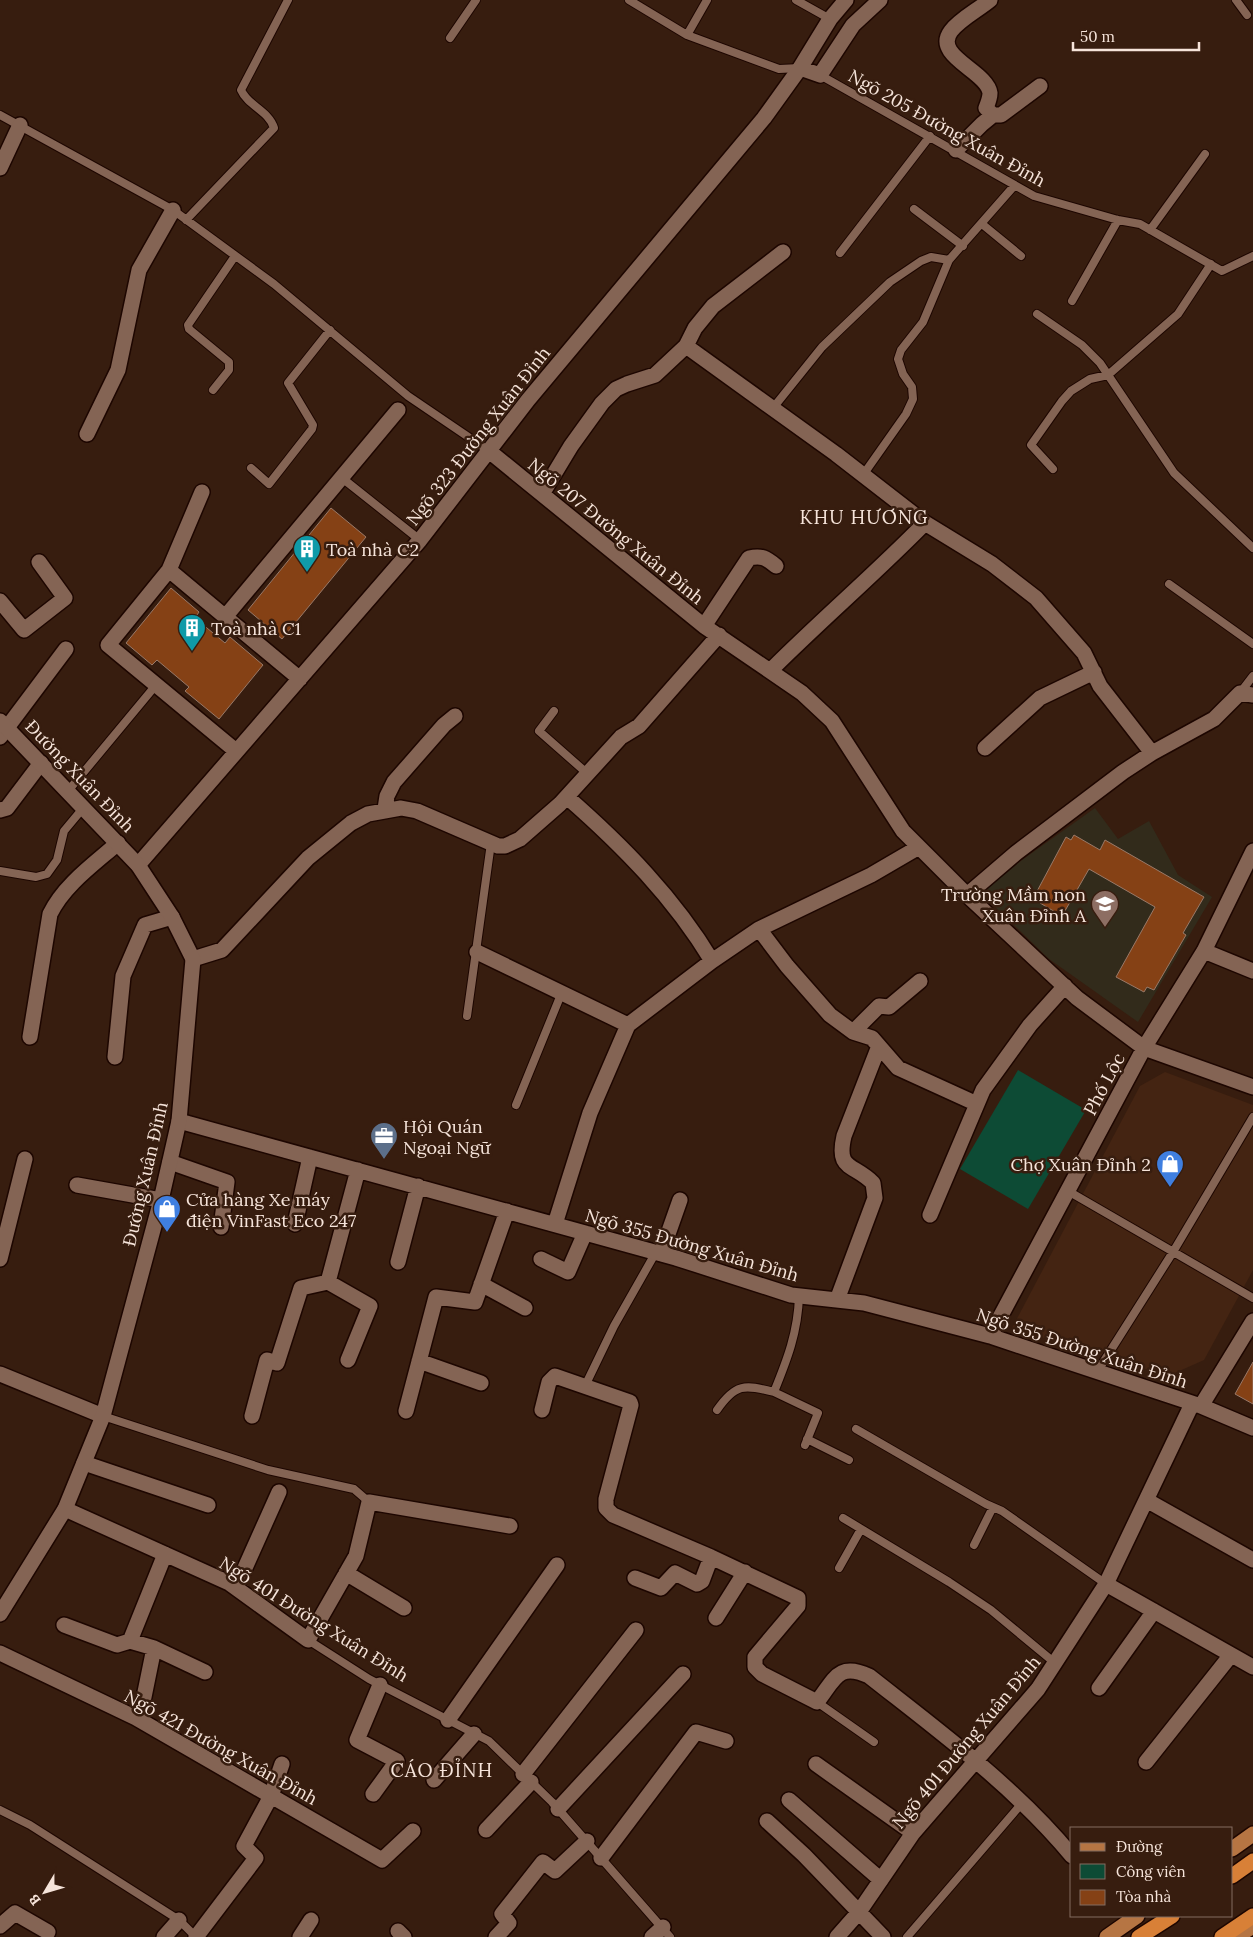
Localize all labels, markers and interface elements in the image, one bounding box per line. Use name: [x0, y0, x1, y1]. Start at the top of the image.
scale bar: [1073, 20, 1199, 52]
text: 50 m: [1080, 27, 1115, 46]
street label: Ngõ 205 Đường Xuân Đỉnh: [844, 64, 1050, 192]
street label: Ngõ 323 Đường Xuân Đỉnh: [401, 342, 555, 530]
street label: Ngõ 207 Đường Xuân Đỉnh: [523, 453, 709, 609]
district label: KHU HƯƠNG: [799, 505, 929, 529]
building icon: Toà nhà C2: [292, 534, 322, 573]
place label: Toà nhà C2: [326, 538, 419, 561]
building icon: Toà nhà C1: [177, 613, 207, 652]
place label: Toà nhà C1: [211, 617, 301, 640]
street label: Đường Xuân Đỉnh: [20, 715, 140, 837]
place label: Trường Mầm non Xuân Đỉnh A: [941, 883, 1087, 927]
school or university icon: Trường Mầm non Xuân Đỉnh A: [1090, 889, 1120, 928]
street label: Phố Lộc: [1078, 1049, 1130, 1119]
street label: Đường Xuân Đỉnh: [117, 1099, 173, 1249]
place label: Hội Quán Ngoại Ngữ: [403, 1115, 492, 1159]
office icon: Hội Quán Ngoại Ngữ: [369, 1121, 399, 1160]
shop icon: Chợ Xuân Đỉnh 2: [1155, 1149, 1185, 1188]
place label: Chợ Xuân Đỉnh 2: [1010, 1153, 1151, 1176]
place label: Cửa hàng Xe máy điện VinFast Eco 247: [186, 1188, 356, 1232]
shop icon: Cửa hàng Xe máy điện VinFast Eco 247: [152, 1194, 182, 1233]
street label: Ngõ 355 Đường Xuân Đỉnh: [583, 1203, 802, 1287]
street label: Ngõ 355 Đường Xuân Đỉnh: [973, 1303, 1191, 1393]
street label: Ngõ 401 Đường Xuân Đỉnh: [215, 1551, 413, 1687]
street label: Ngõ 401 Đường Xuân Đỉnh: [887, 1651, 1045, 1833]
street label: Ngõ 421 Đường Xuân Đỉnh: [120, 1684, 322, 1810]
district label: CÁO ĐỈNH: [391, 1758, 493, 1782]
legend: [1070, 1827, 1233, 1917]
text: Đường: [1116, 1837, 1163, 1856]
text: Công viên: [1116, 1862, 1186, 1881]
north arrow: [20, 1867, 70, 1917]
text: Tòa nhà: [1116, 1887, 1171, 1906]
text: B: [25, 1891, 45, 1909]

